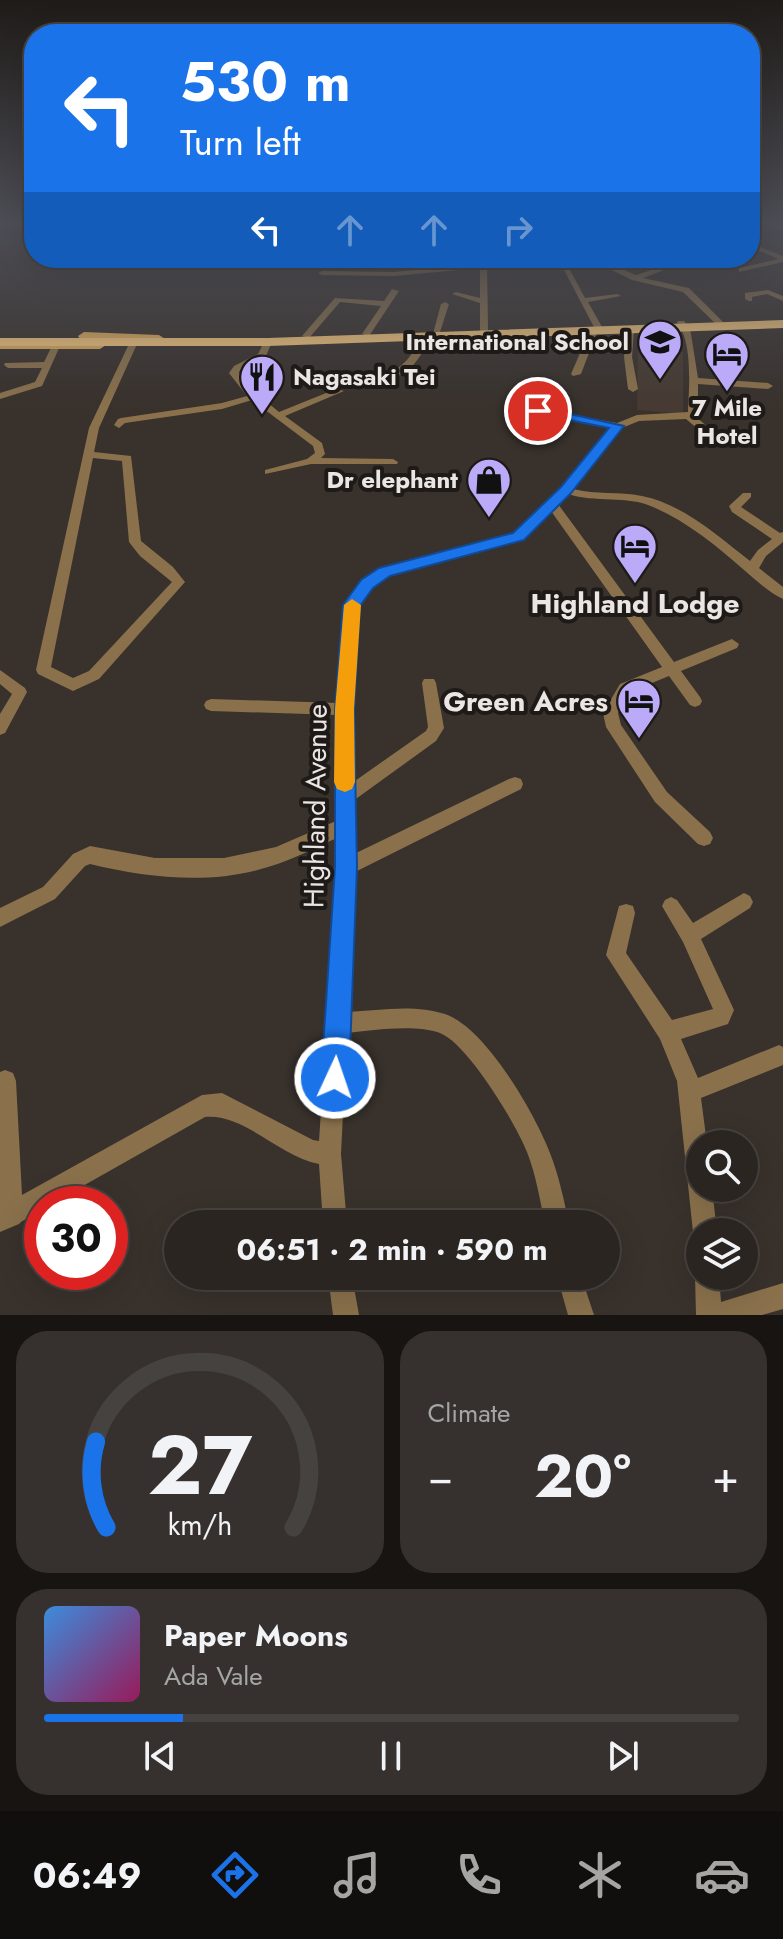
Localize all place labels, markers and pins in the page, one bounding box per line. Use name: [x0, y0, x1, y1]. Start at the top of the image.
school or university icon: International School: [636, 318, 684, 381]
place label: International School: [405, 324, 629, 359]
hotel icon: 7 Mile Hotel: [703, 330, 751, 393]
restaurant icon: Nagasaki Tei: [238, 353, 286, 416]
place label: Nagasaki Tei: [293, 359, 436, 394]
pin: [504, 377, 572, 445]
place label: 7 Mile Hotel: [692, 390, 762, 453]
shop icon: Dr elephant: [465, 456, 513, 519]
place label: Dr elephant: [327, 462, 458, 497]
hotel icon: Highland Lodge: [611, 522, 659, 585]
place label: Highland Lodge: [531, 583, 739, 624]
hotel icon: Green Acres: [615, 677, 663, 740]
place label: Green Acres: [443, 681, 608, 722]

